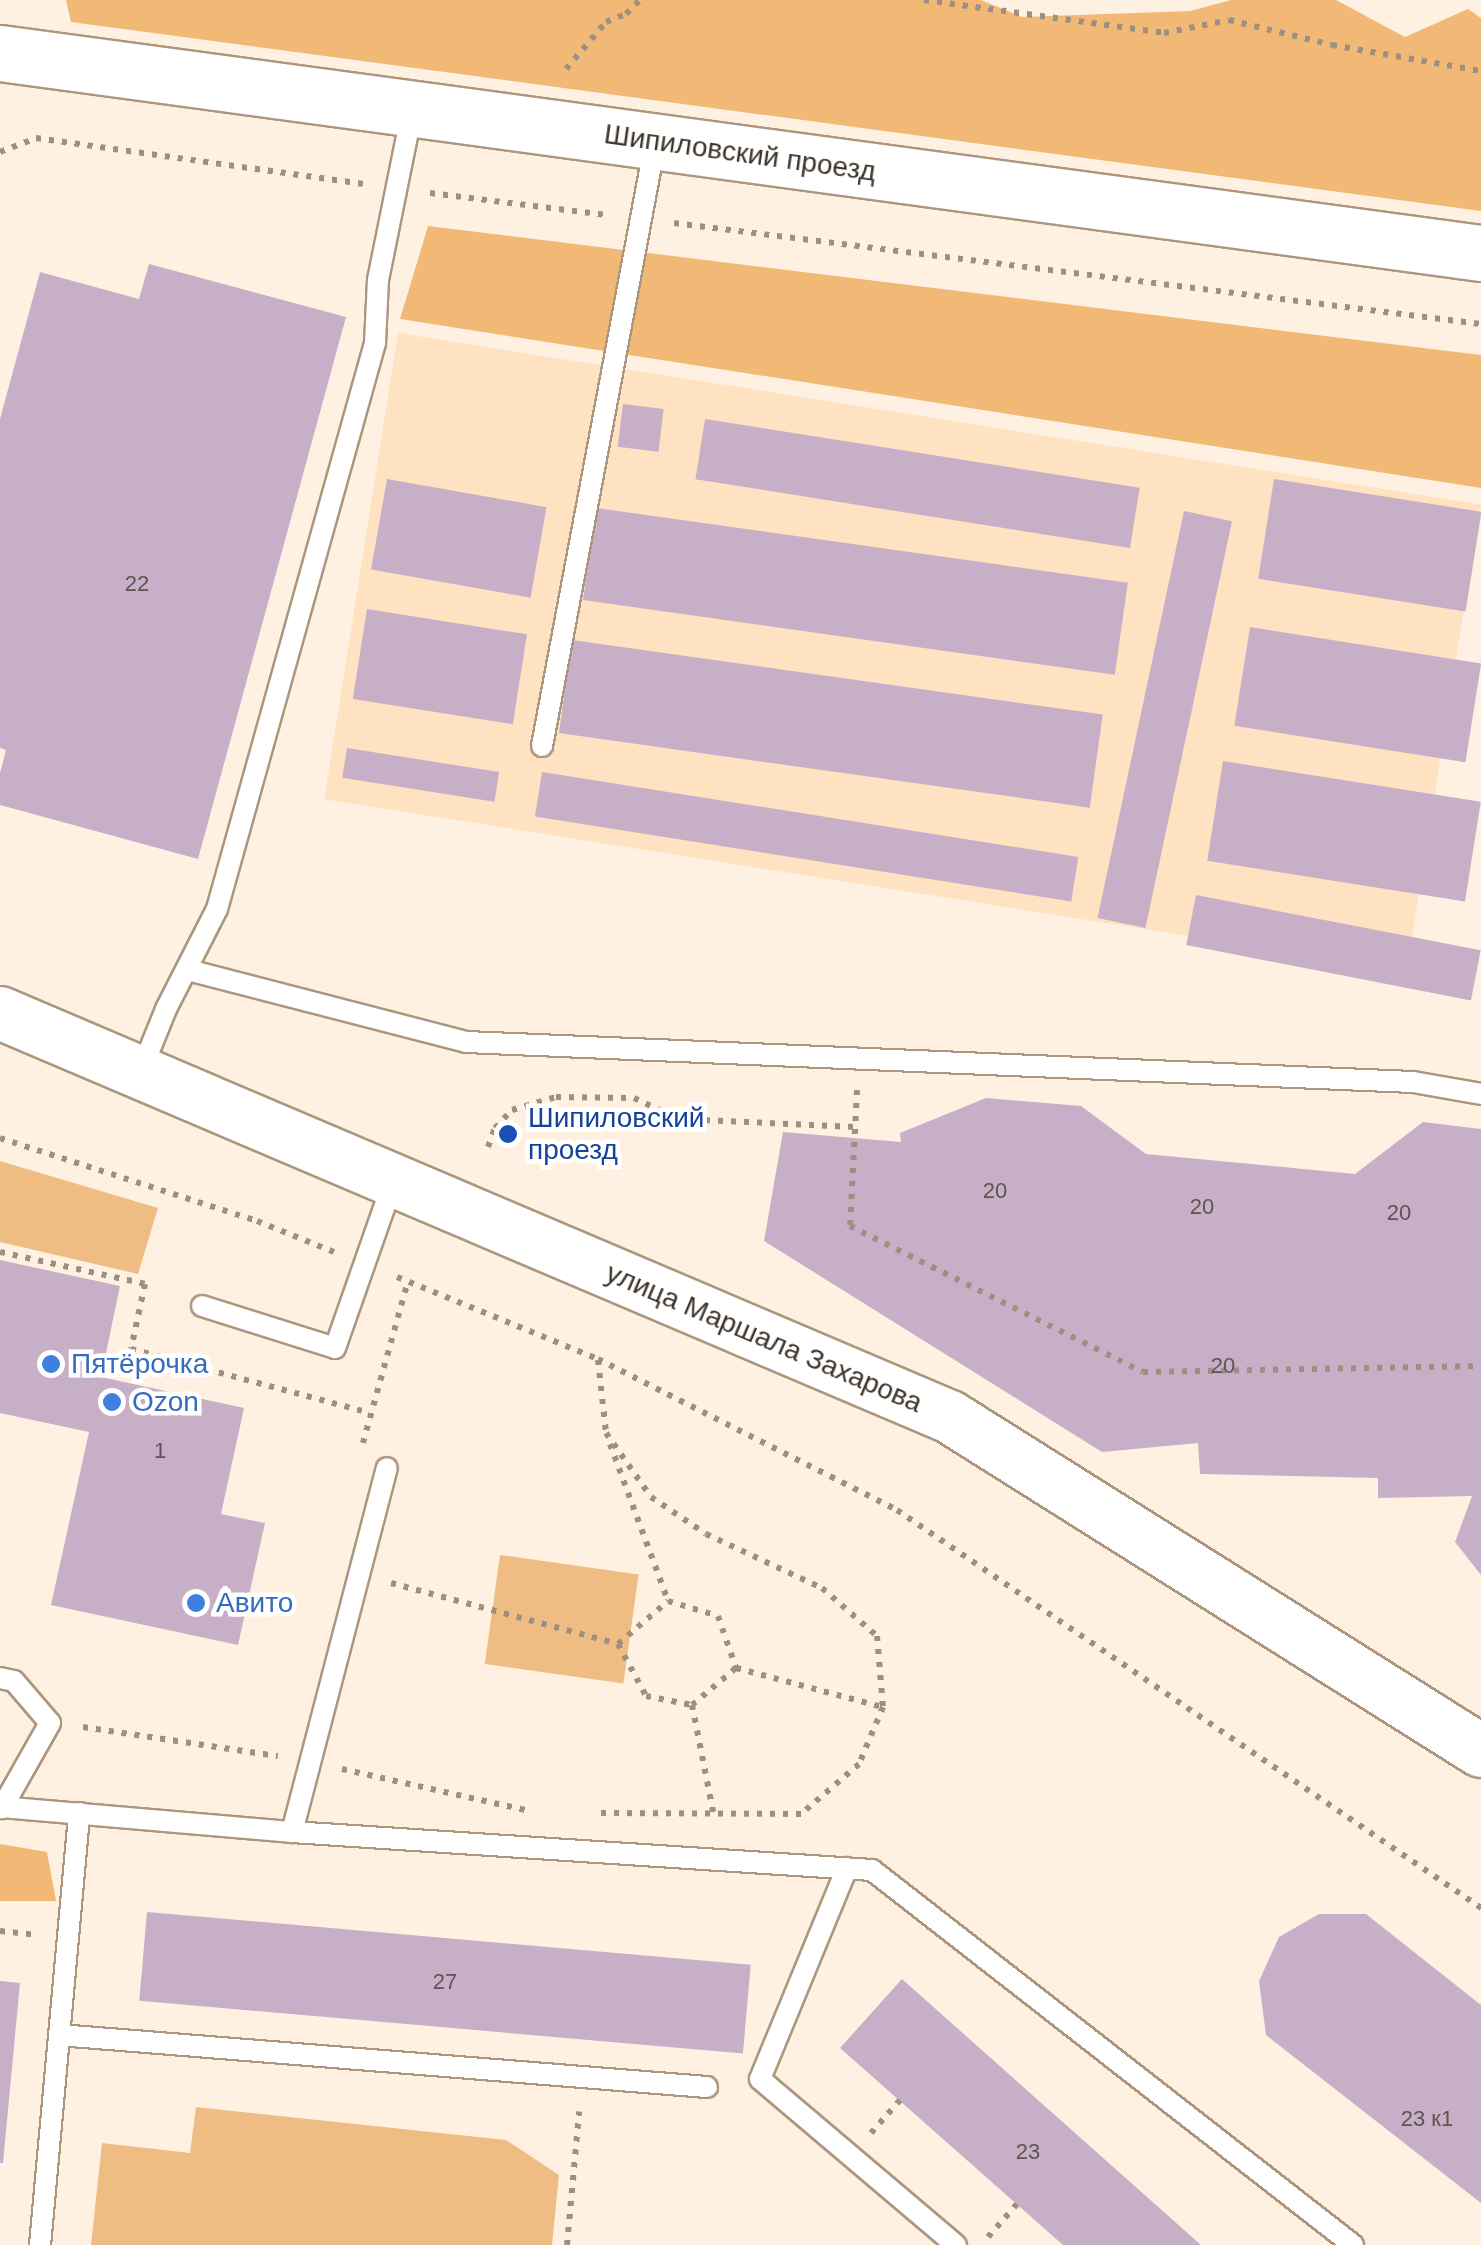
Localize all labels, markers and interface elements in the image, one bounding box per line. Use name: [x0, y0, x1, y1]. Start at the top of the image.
street label: Шипиловский проезд: [602, 117, 878, 189]
house number: 22: [125, 571, 149, 597]
place label: Шипиловский проезд: [528, 1101, 704, 1167]
marker: Шипиловский проезд: [497, 1123, 519, 1145]
house number: 20: [983, 1178, 1007, 1204]
house number: 20: [1190, 1194, 1214, 1220]
house number: 20: [1387, 1200, 1411, 1226]
street label: улица Маршала Захарова: [601, 1256, 927, 1420]
place label: Пятёрочка: [71, 1347, 208, 1381]
marker: Пятёрочка: [40, 1353, 62, 1375]
house number: 20: [1211, 1353, 1235, 1379]
place label: Ozon: [132, 1385, 199, 1419]
marker: Ozon: [101, 1391, 123, 1413]
house number: 1: [154, 1438, 166, 1464]
place label: Авито: [216, 1586, 293, 1620]
marker: Авито: [185, 1592, 207, 1614]
house number: 27: [433, 1969, 457, 1995]
house number: 23 к1: [1401, 2106, 1453, 2132]
house number: 23: [1016, 2139, 1040, 2165]

